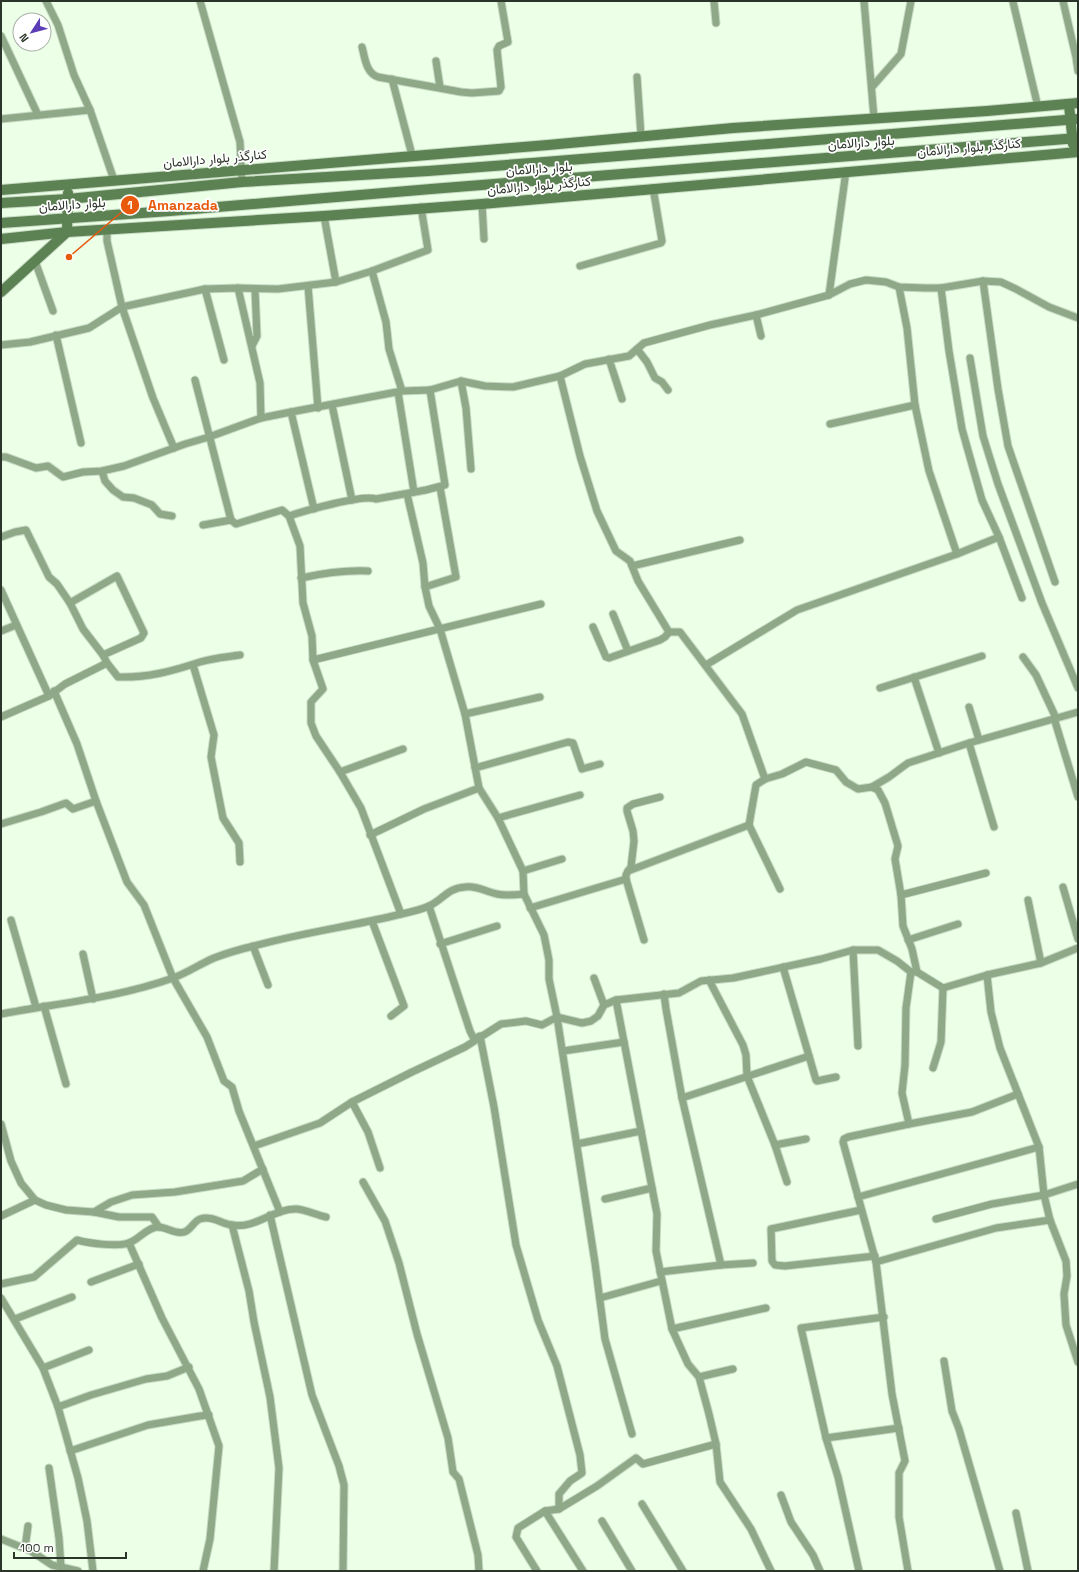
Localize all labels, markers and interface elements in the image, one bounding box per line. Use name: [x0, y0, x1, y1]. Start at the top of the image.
north arrow: [12, 12, 52, 52]
text: N: [16, 31, 32, 45]
street label: بلوار دارالامان: [827, 132, 895, 153]
street label: کنارگذر بلوار دارالامان: [916, 134, 1022, 161]
street label: کنارگذر بلوار دارالامان: [162, 145, 268, 172]
street label: بلوار دارالامان: [505, 158, 573, 179]
street label: کنارگذر بلوار دارالامان: [486, 172, 592, 199]
callout: Amanzada: [120, 192, 226, 218]
street label: بلوار دارالامان: [38, 194, 106, 215]
text: Amanzada: [148, 196, 218, 214]
text: 1: [127, 197, 133, 213]
scale bar: [14, 1534, 126, 1560]
text: 100 m: [20, 1540, 54, 1556]

